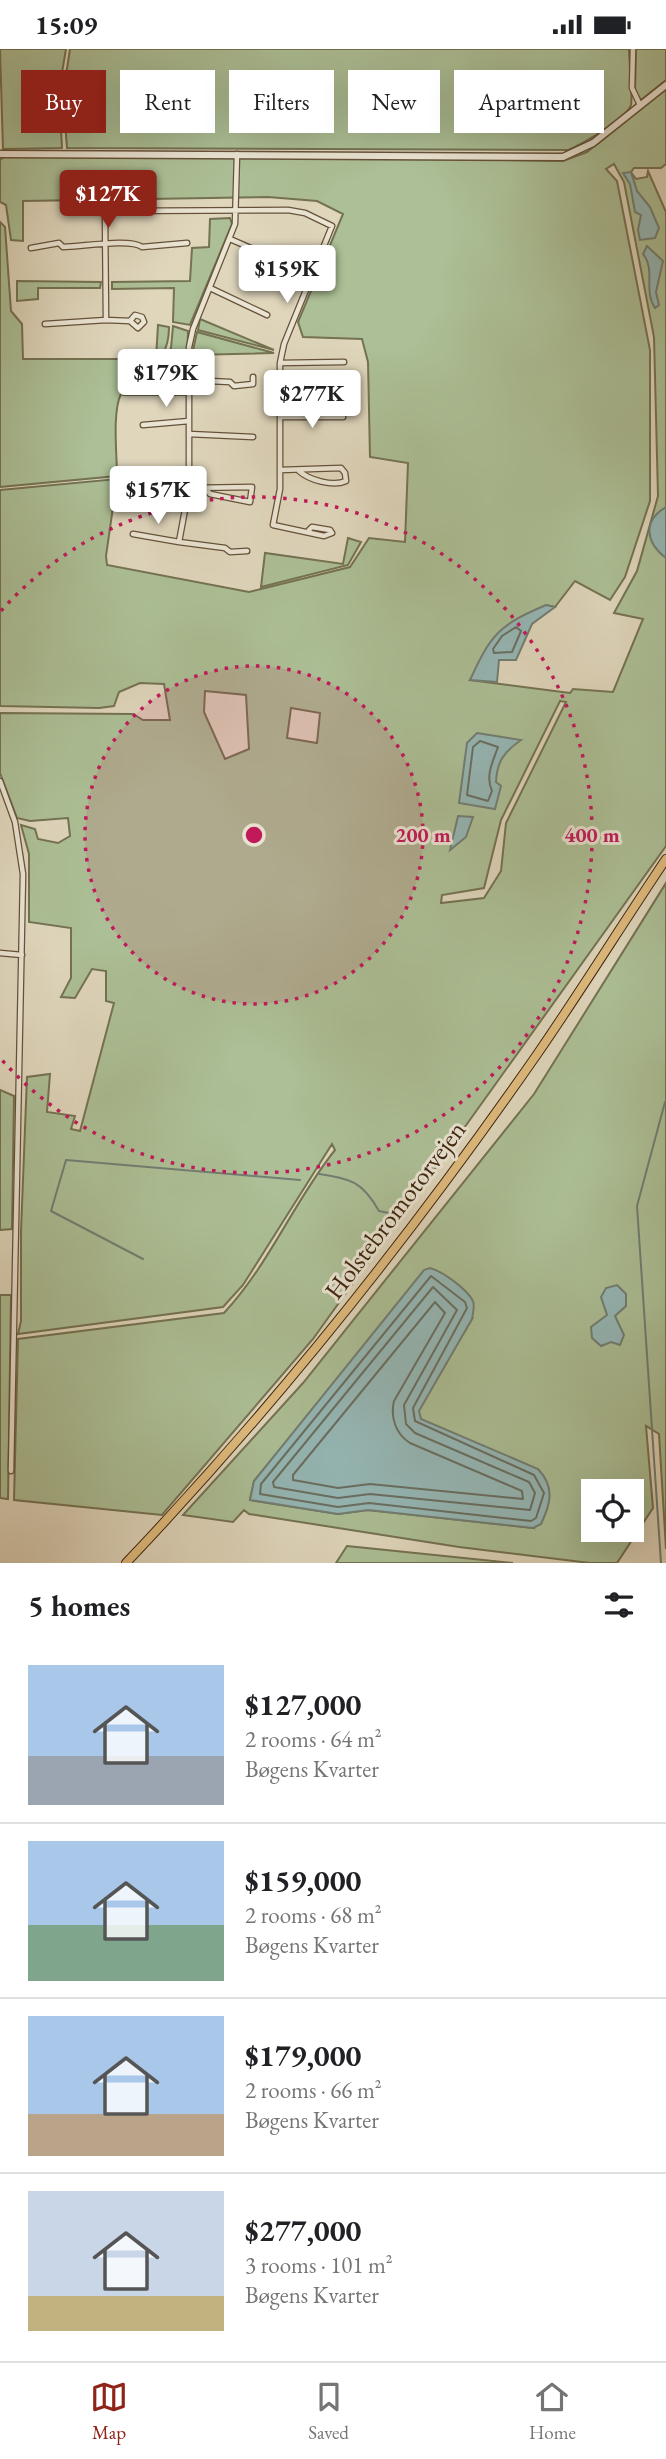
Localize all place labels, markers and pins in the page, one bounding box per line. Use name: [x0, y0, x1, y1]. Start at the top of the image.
pin: $127K: [59, 171, 157, 230]
pin: $159K: [238, 245, 336, 305]
pin: $179K: [117, 349, 215, 409]
pin: $277K: [263, 371, 361, 430]
pin: $157K: [109, 467, 207, 526]
centre of rings: [242, 823, 266, 847]

